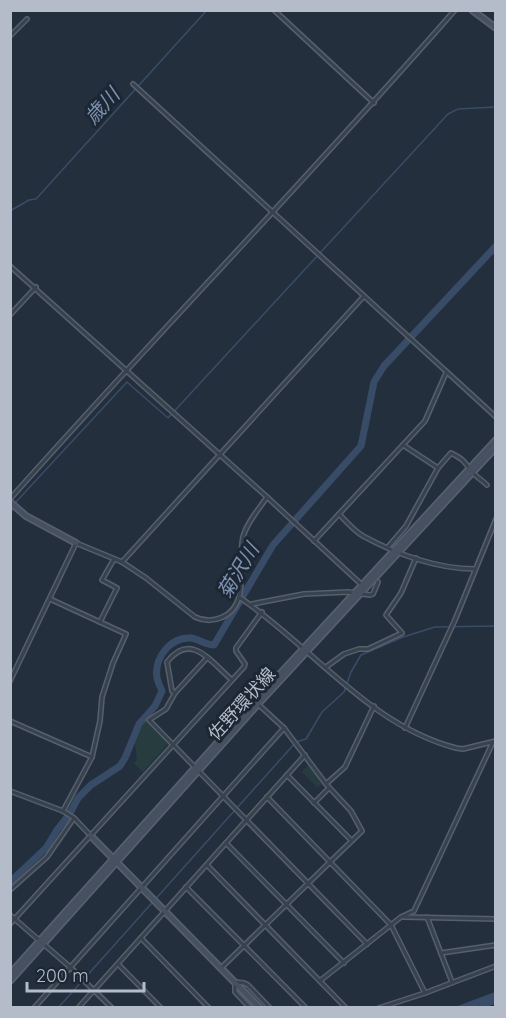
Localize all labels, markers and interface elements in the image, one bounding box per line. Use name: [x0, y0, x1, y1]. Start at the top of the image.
water label: 歳川: [79, 81, 126, 129]
water label: 菊沢川: [211, 537, 265, 603]
street label: 佐野環状線: [203, 663, 280, 745]
scale bar: [27, 955, 144, 993]
text: 200 m: [36, 964, 89, 987]

